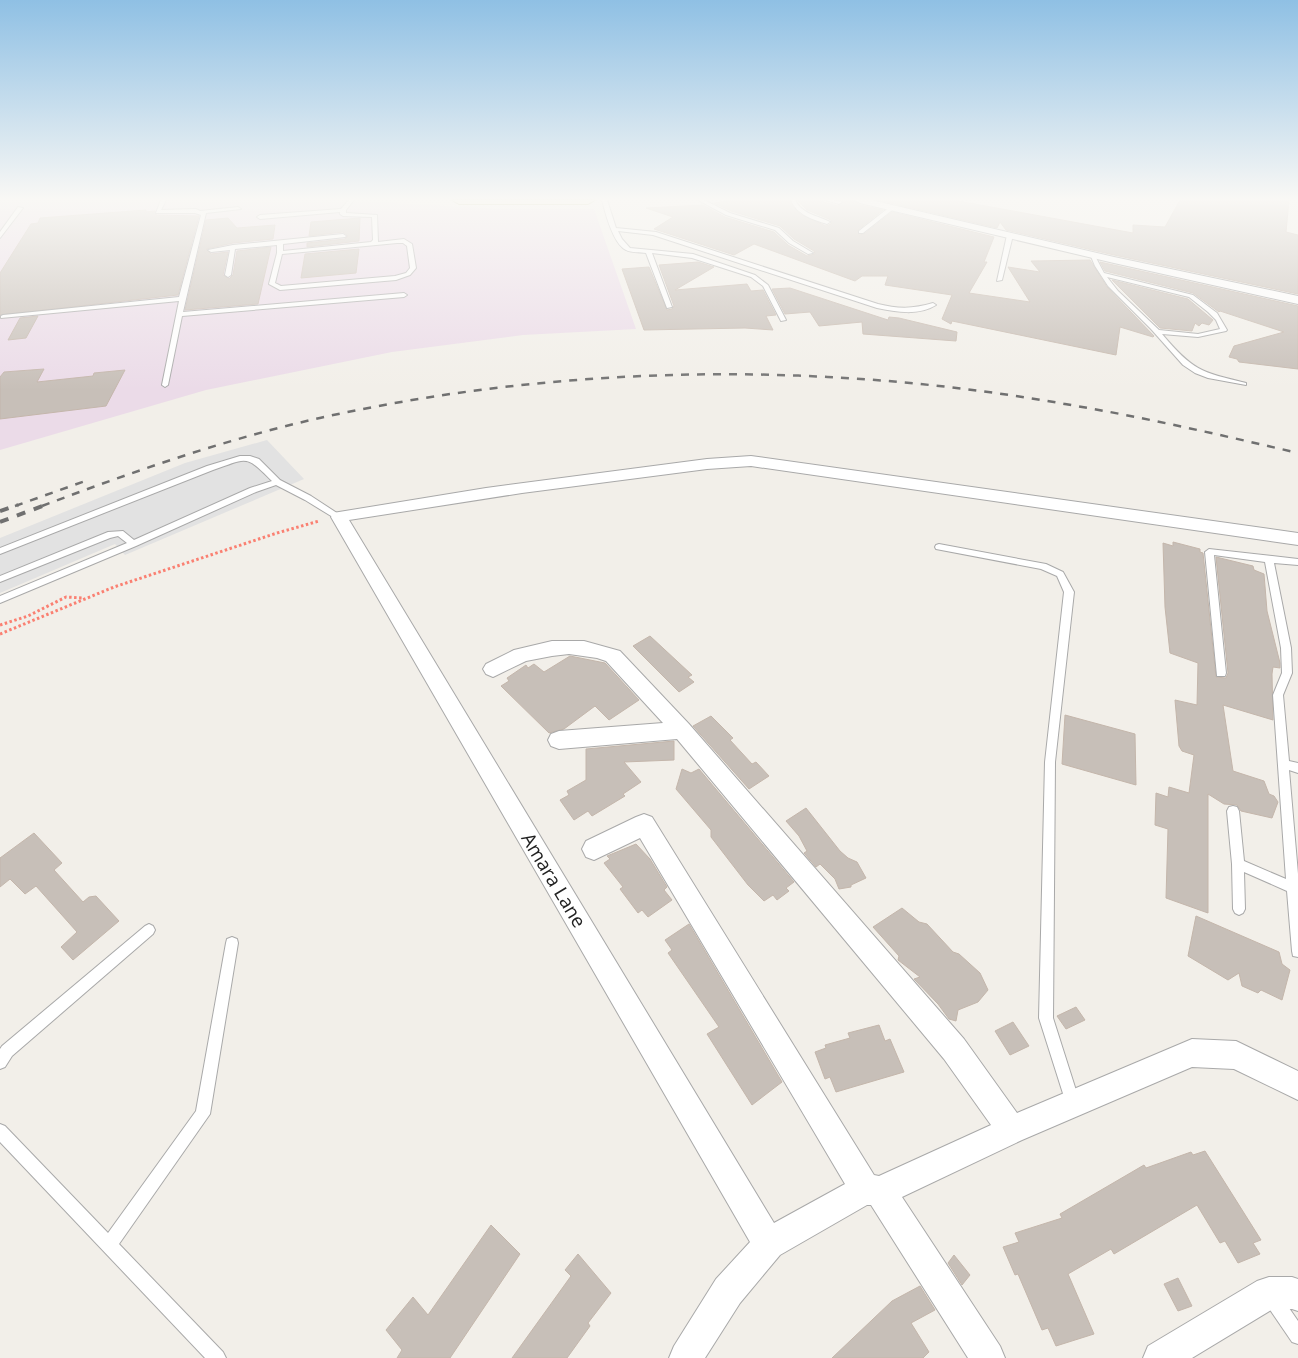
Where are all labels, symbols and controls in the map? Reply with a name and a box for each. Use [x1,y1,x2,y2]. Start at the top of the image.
street label: Amara Lane [516,828,592,932]

